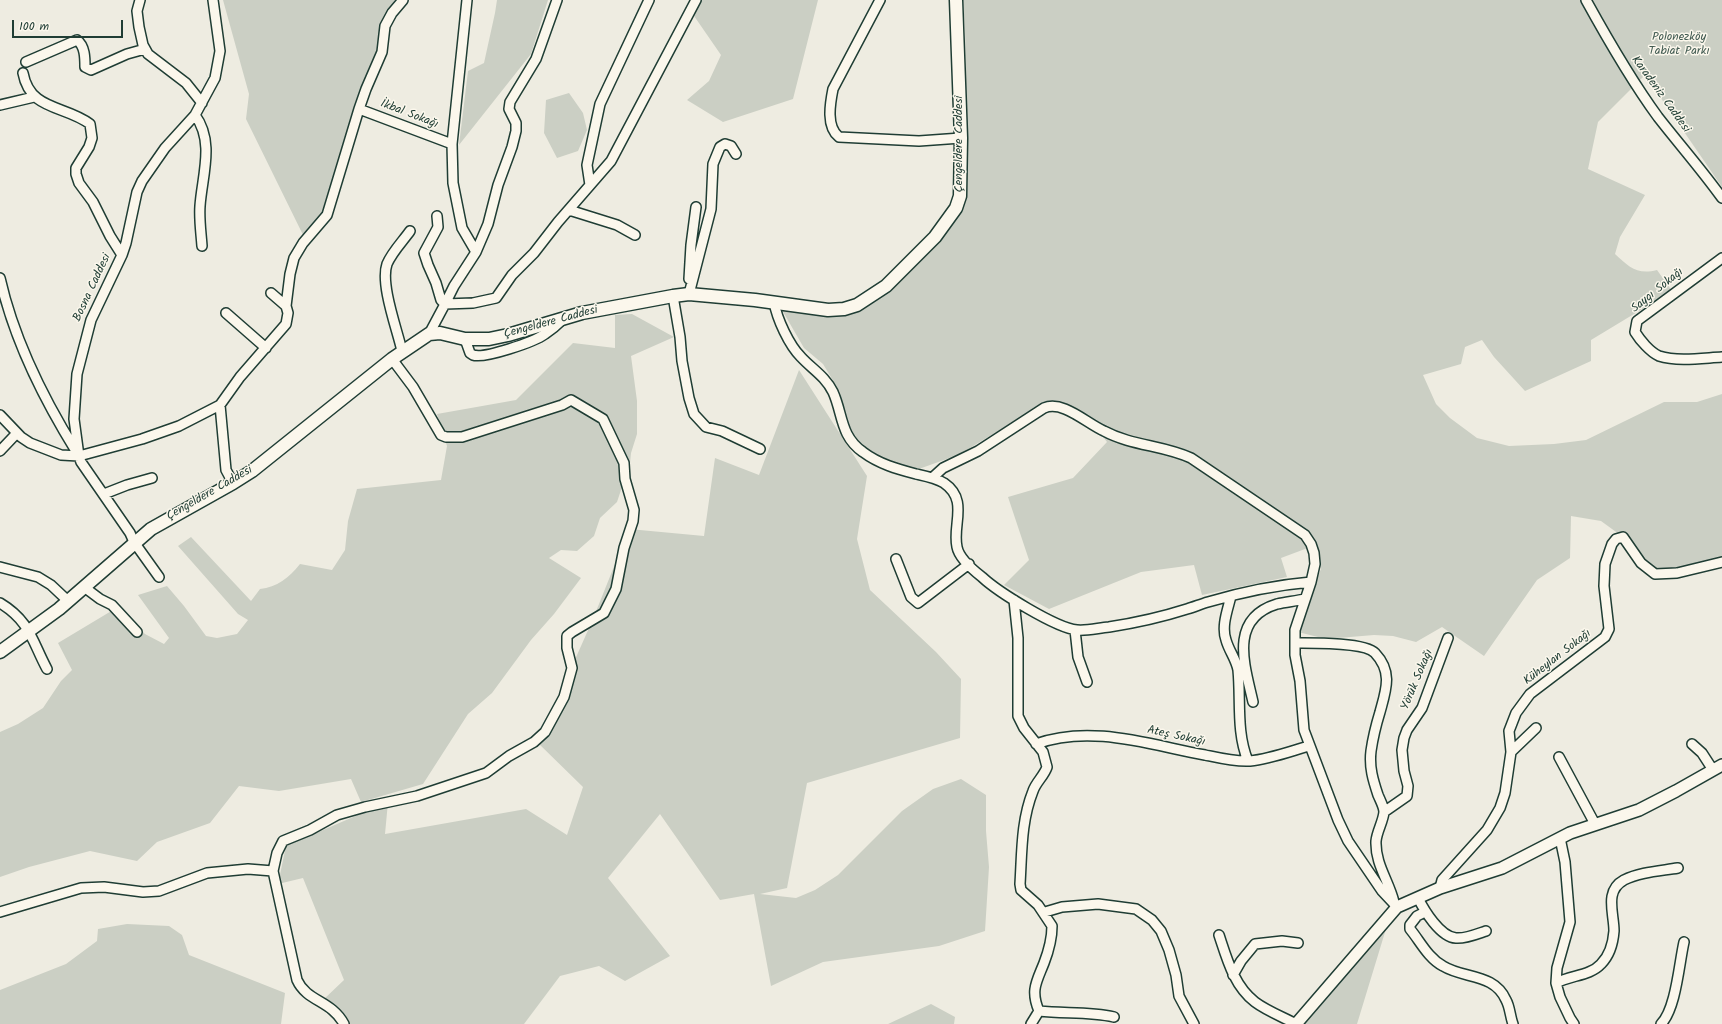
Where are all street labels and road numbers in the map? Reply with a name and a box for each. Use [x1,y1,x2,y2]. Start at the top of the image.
street label: Karadeniz Caddesi [1627,54,1693,136]
street label: Çengeldere Caddesi [953,96,967,192]
street label: İkbal Sokağı [378,97,440,133]
street label: Bosna Caddesi [71,252,115,324]
street label: Saygı Sokağı [1629,266,1687,316]
street label: Çengeldere Caddesi [502,304,600,342]
street label: Çengeldere Caddesi [164,464,256,524]
street label: Küheylan Sokağı [1521,627,1595,689]
street label: Yörük Sokağı [1399,648,1437,712]
street label: Ateş Sokağı [1146,724,1206,750]

